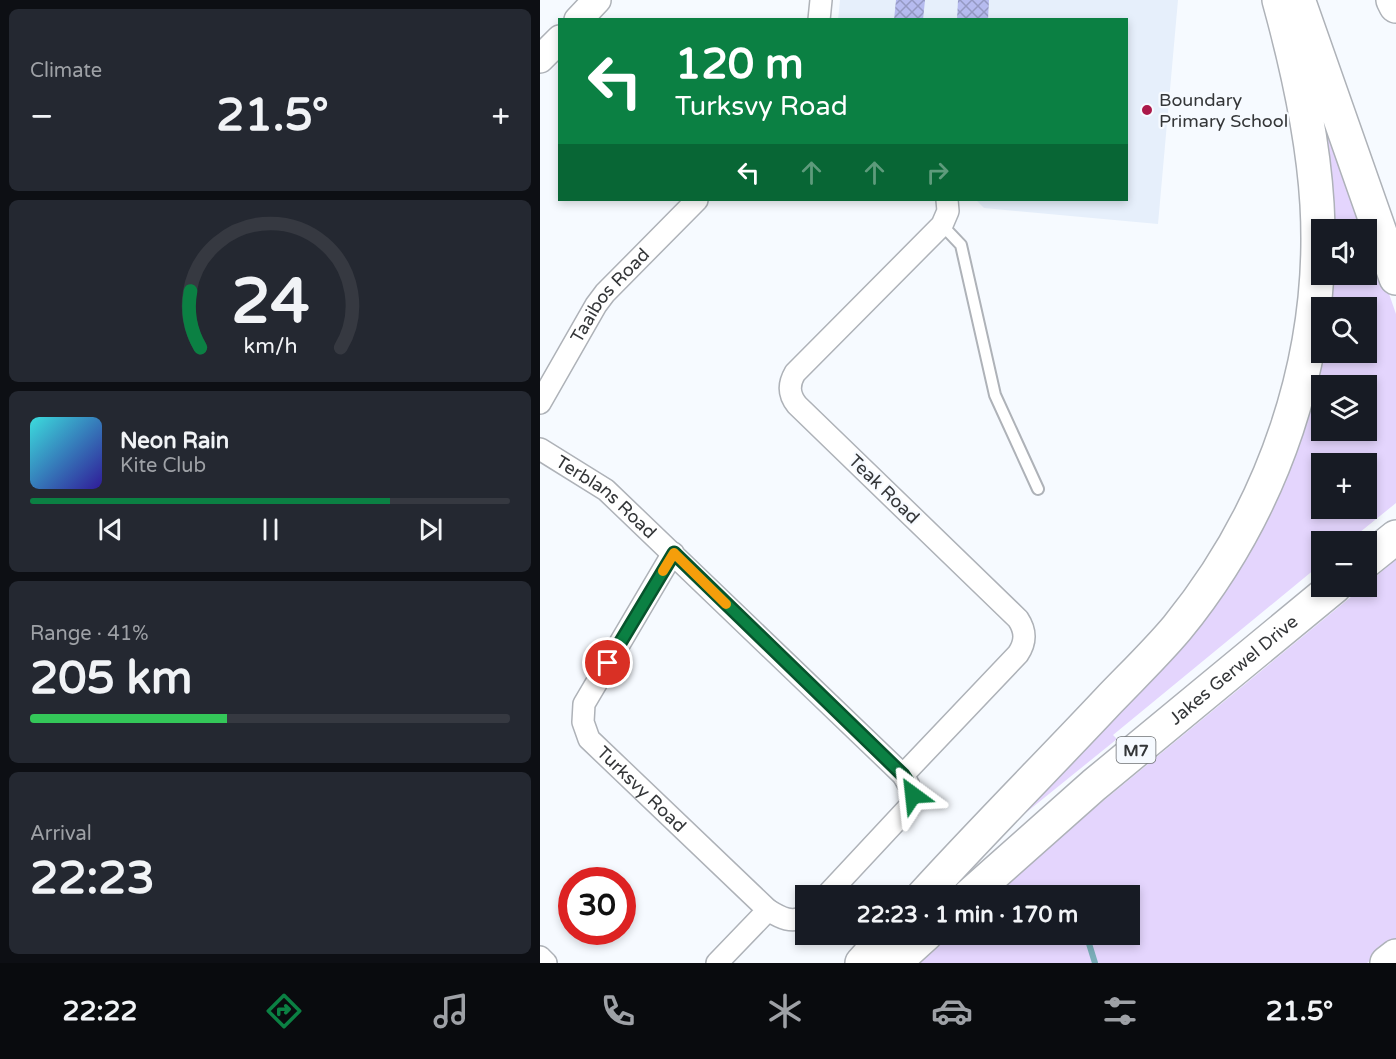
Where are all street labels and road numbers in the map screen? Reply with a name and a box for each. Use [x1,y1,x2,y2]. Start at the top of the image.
street label: Taaibos Road [566,244,654,346]
street label: Teak Road [844,450,924,528]
street label: Terblans Road [552,451,661,543]
street label: Jakes Gerwel Drive [1165,610,1302,729]
road number: M7 [1116,737,1156,763]
street label: Turksvy Road [592,741,691,837]

